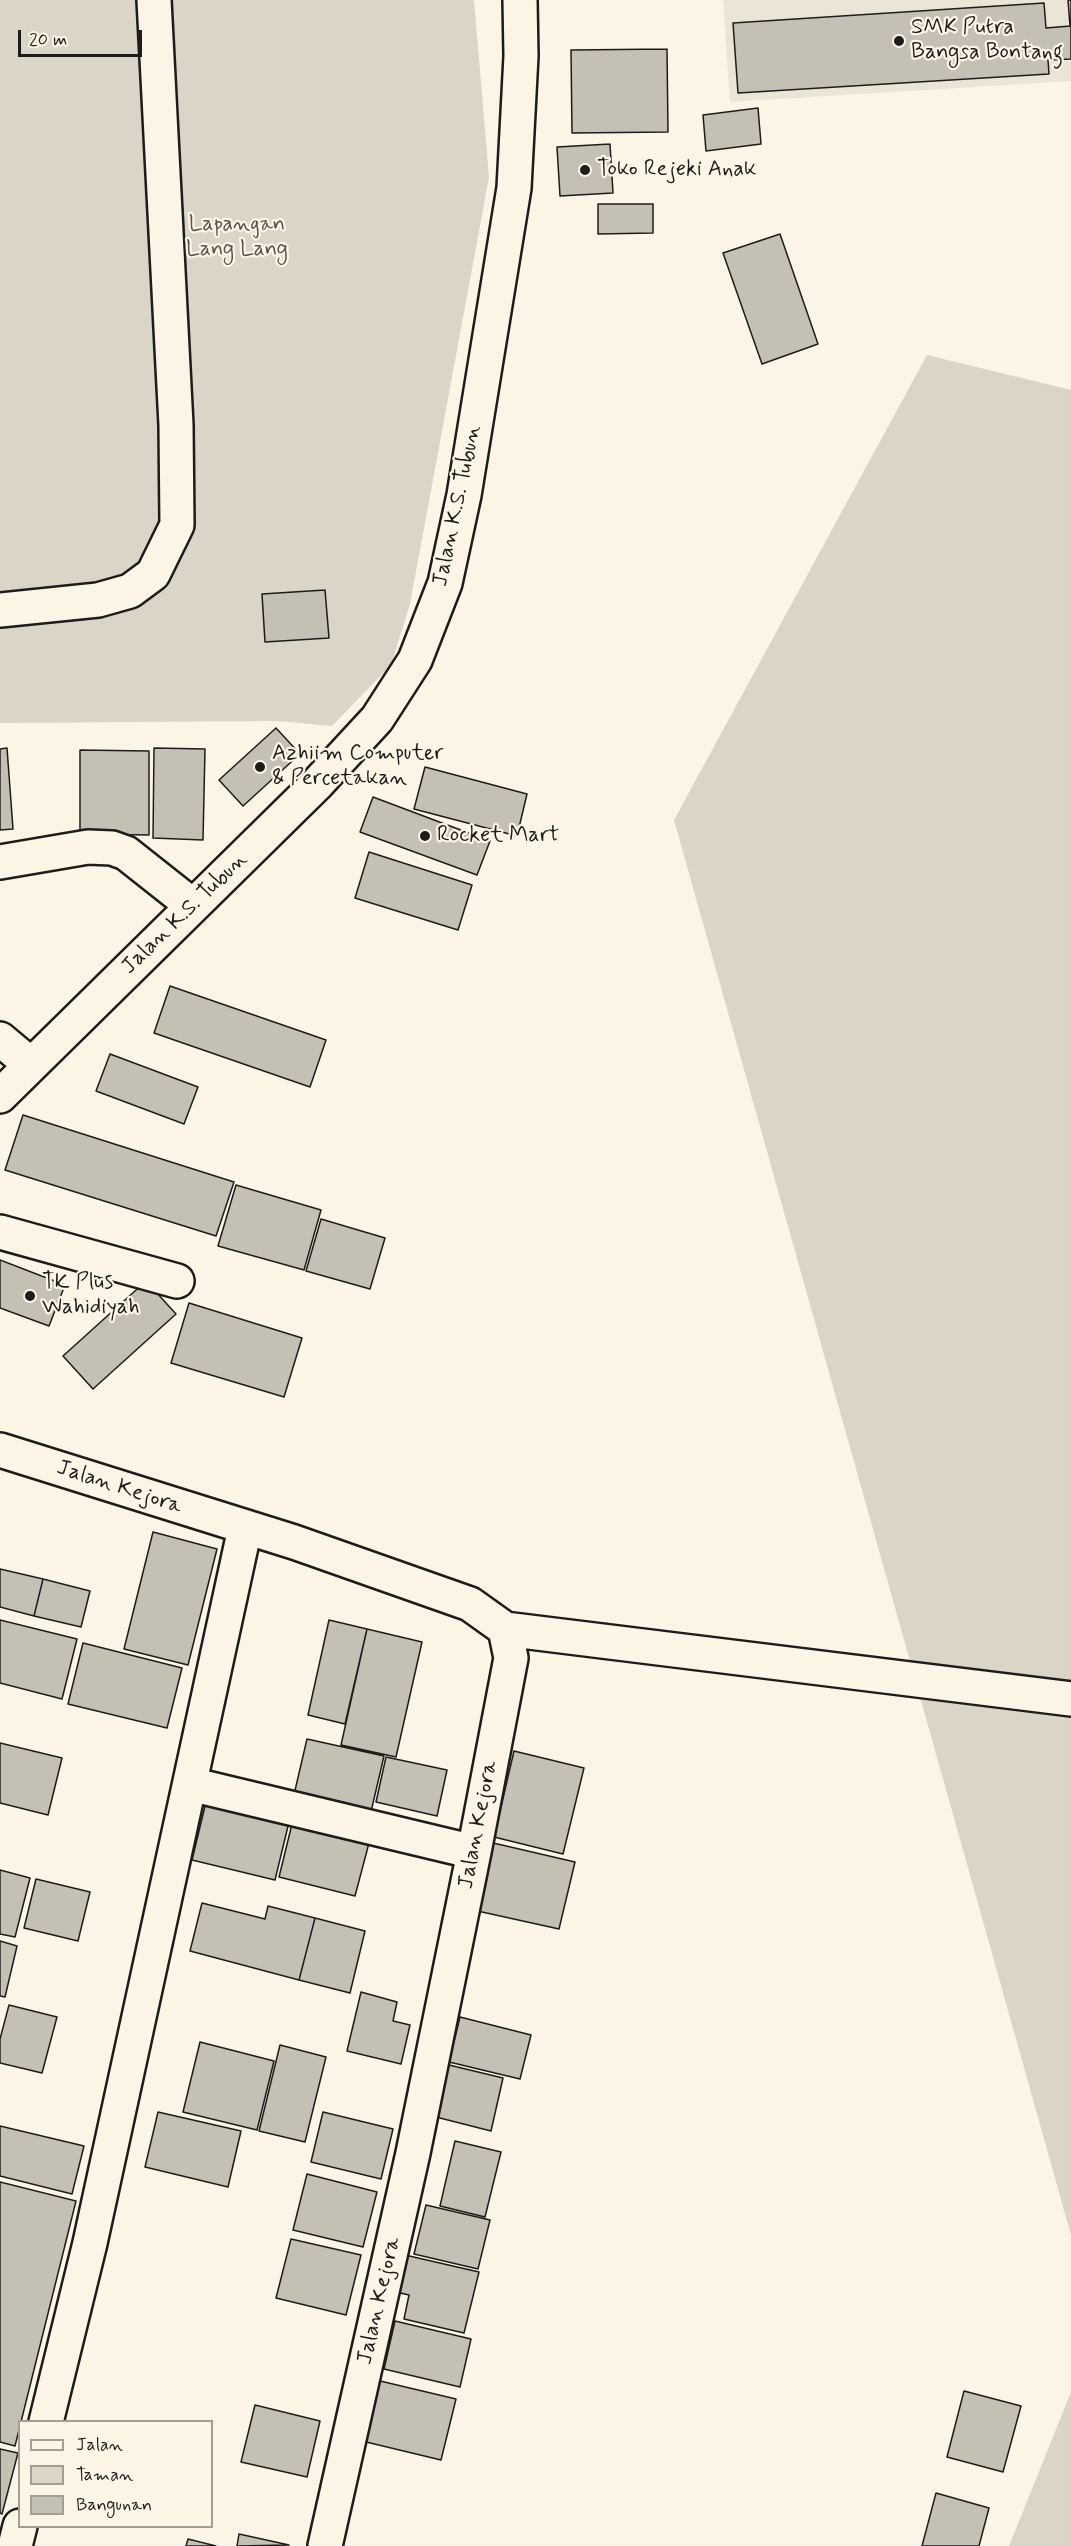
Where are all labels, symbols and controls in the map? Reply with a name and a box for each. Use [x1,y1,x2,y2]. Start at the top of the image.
place label: SMK Putra Bangsa Bontang [911,15,1063,66]
scale bar [21,18,146,56]
text: 20 m [29,28,67,52]
marker: SMK Putra Bangsa Bontang [892,34,906,48]
place label: Toko Rejeki Anak [597,157,756,183]
marker: Toko Rejeki Anak [578,163,592,177]
park label: Lapangan Lang Lang [186,212,288,264]
street label: Jalan K.S. Tubun [428,423,488,589]
place label: Azhiim Computer & Percetakan [272,741,443,792]
marker: Azhiim Computer & Percetakan [253,760,267,774]
place label: Rocket Mart [437,823,559,849]
marker: Rocket Mart [418,829,432,843]
street label: Jalan K.S. Tubun [117,847,253,981]
place label: TK Plus Wahidiyah [42,1270,140,1322]
marker: TK Plus Wahidiyah [23,1289,37,1303]
street label: Jalan Kejora [53,1455,185,1521]
street label: Jalan Kejora [454,1759,504,1891]
street label: Jalan Kejora [353,2235,407,2367]
legend [18,2420,213,2528]
text: Jalan [76,2433,123,2457]
text: Taman [76,2463,133,2487]
text: Bangunan [76,2493,152,2517]

